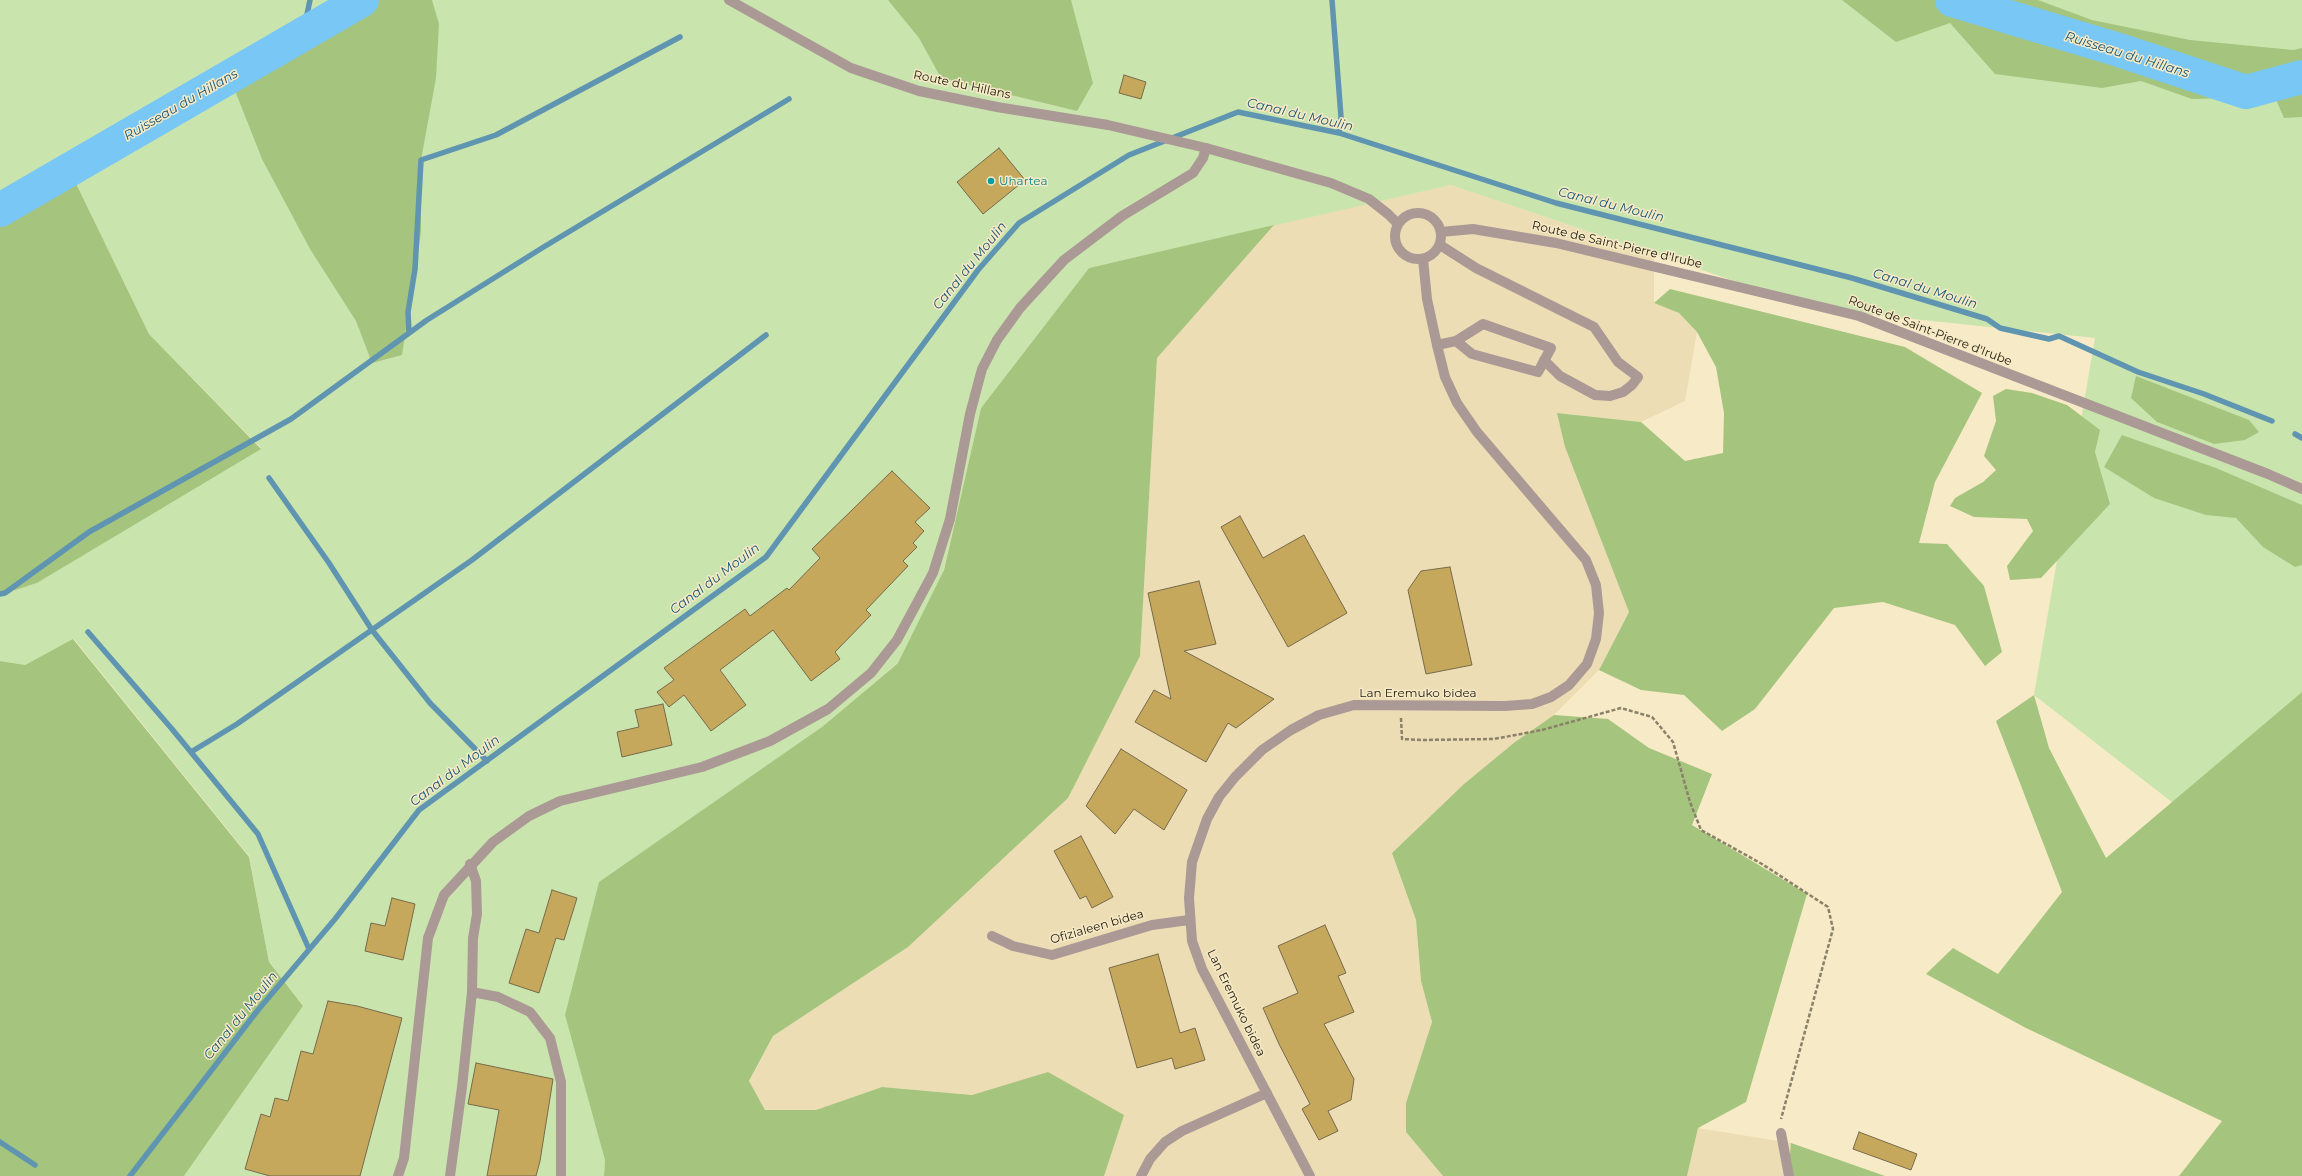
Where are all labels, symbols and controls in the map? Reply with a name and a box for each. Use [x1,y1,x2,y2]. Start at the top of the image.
water label: Ruisseau du Hillans [2063,29,2191,81]
water label: Ruisseau du Hillans [121,66,241,144]
street label: Route du Hillans [912,68,1012,102]
water label: Canal du Moulin [1245,95,1355,135]
place label: Uhartea [999,174,1047,188]
marker: Uhartea [986,176,996,186]
water label: Canal du Moulin [1557,184,1665,226]
street label: Route de Saint-Pierre d'Irube [1530,218,1704,272]
water label: Canal du Moulin [930,219,1010,313]
water label: Canal du Moulin [1871,266,1979,312]
street label: Route de Saint-Pierre d'Irube [1846,293,2014,369]
water label: Canal du Moulin [667,540,763,618]
street label: Lan Eremuko bidea [1359,686,1477,700]
water label: Canal du Moulin [407,732,503,810]
street label: Ofizialeen bidea [1049,907,1145,947]
street label: Lan Eremuko bidea [1204,947,1268,1059]
water label: Canal du Moulin [201,969,281,1063]

